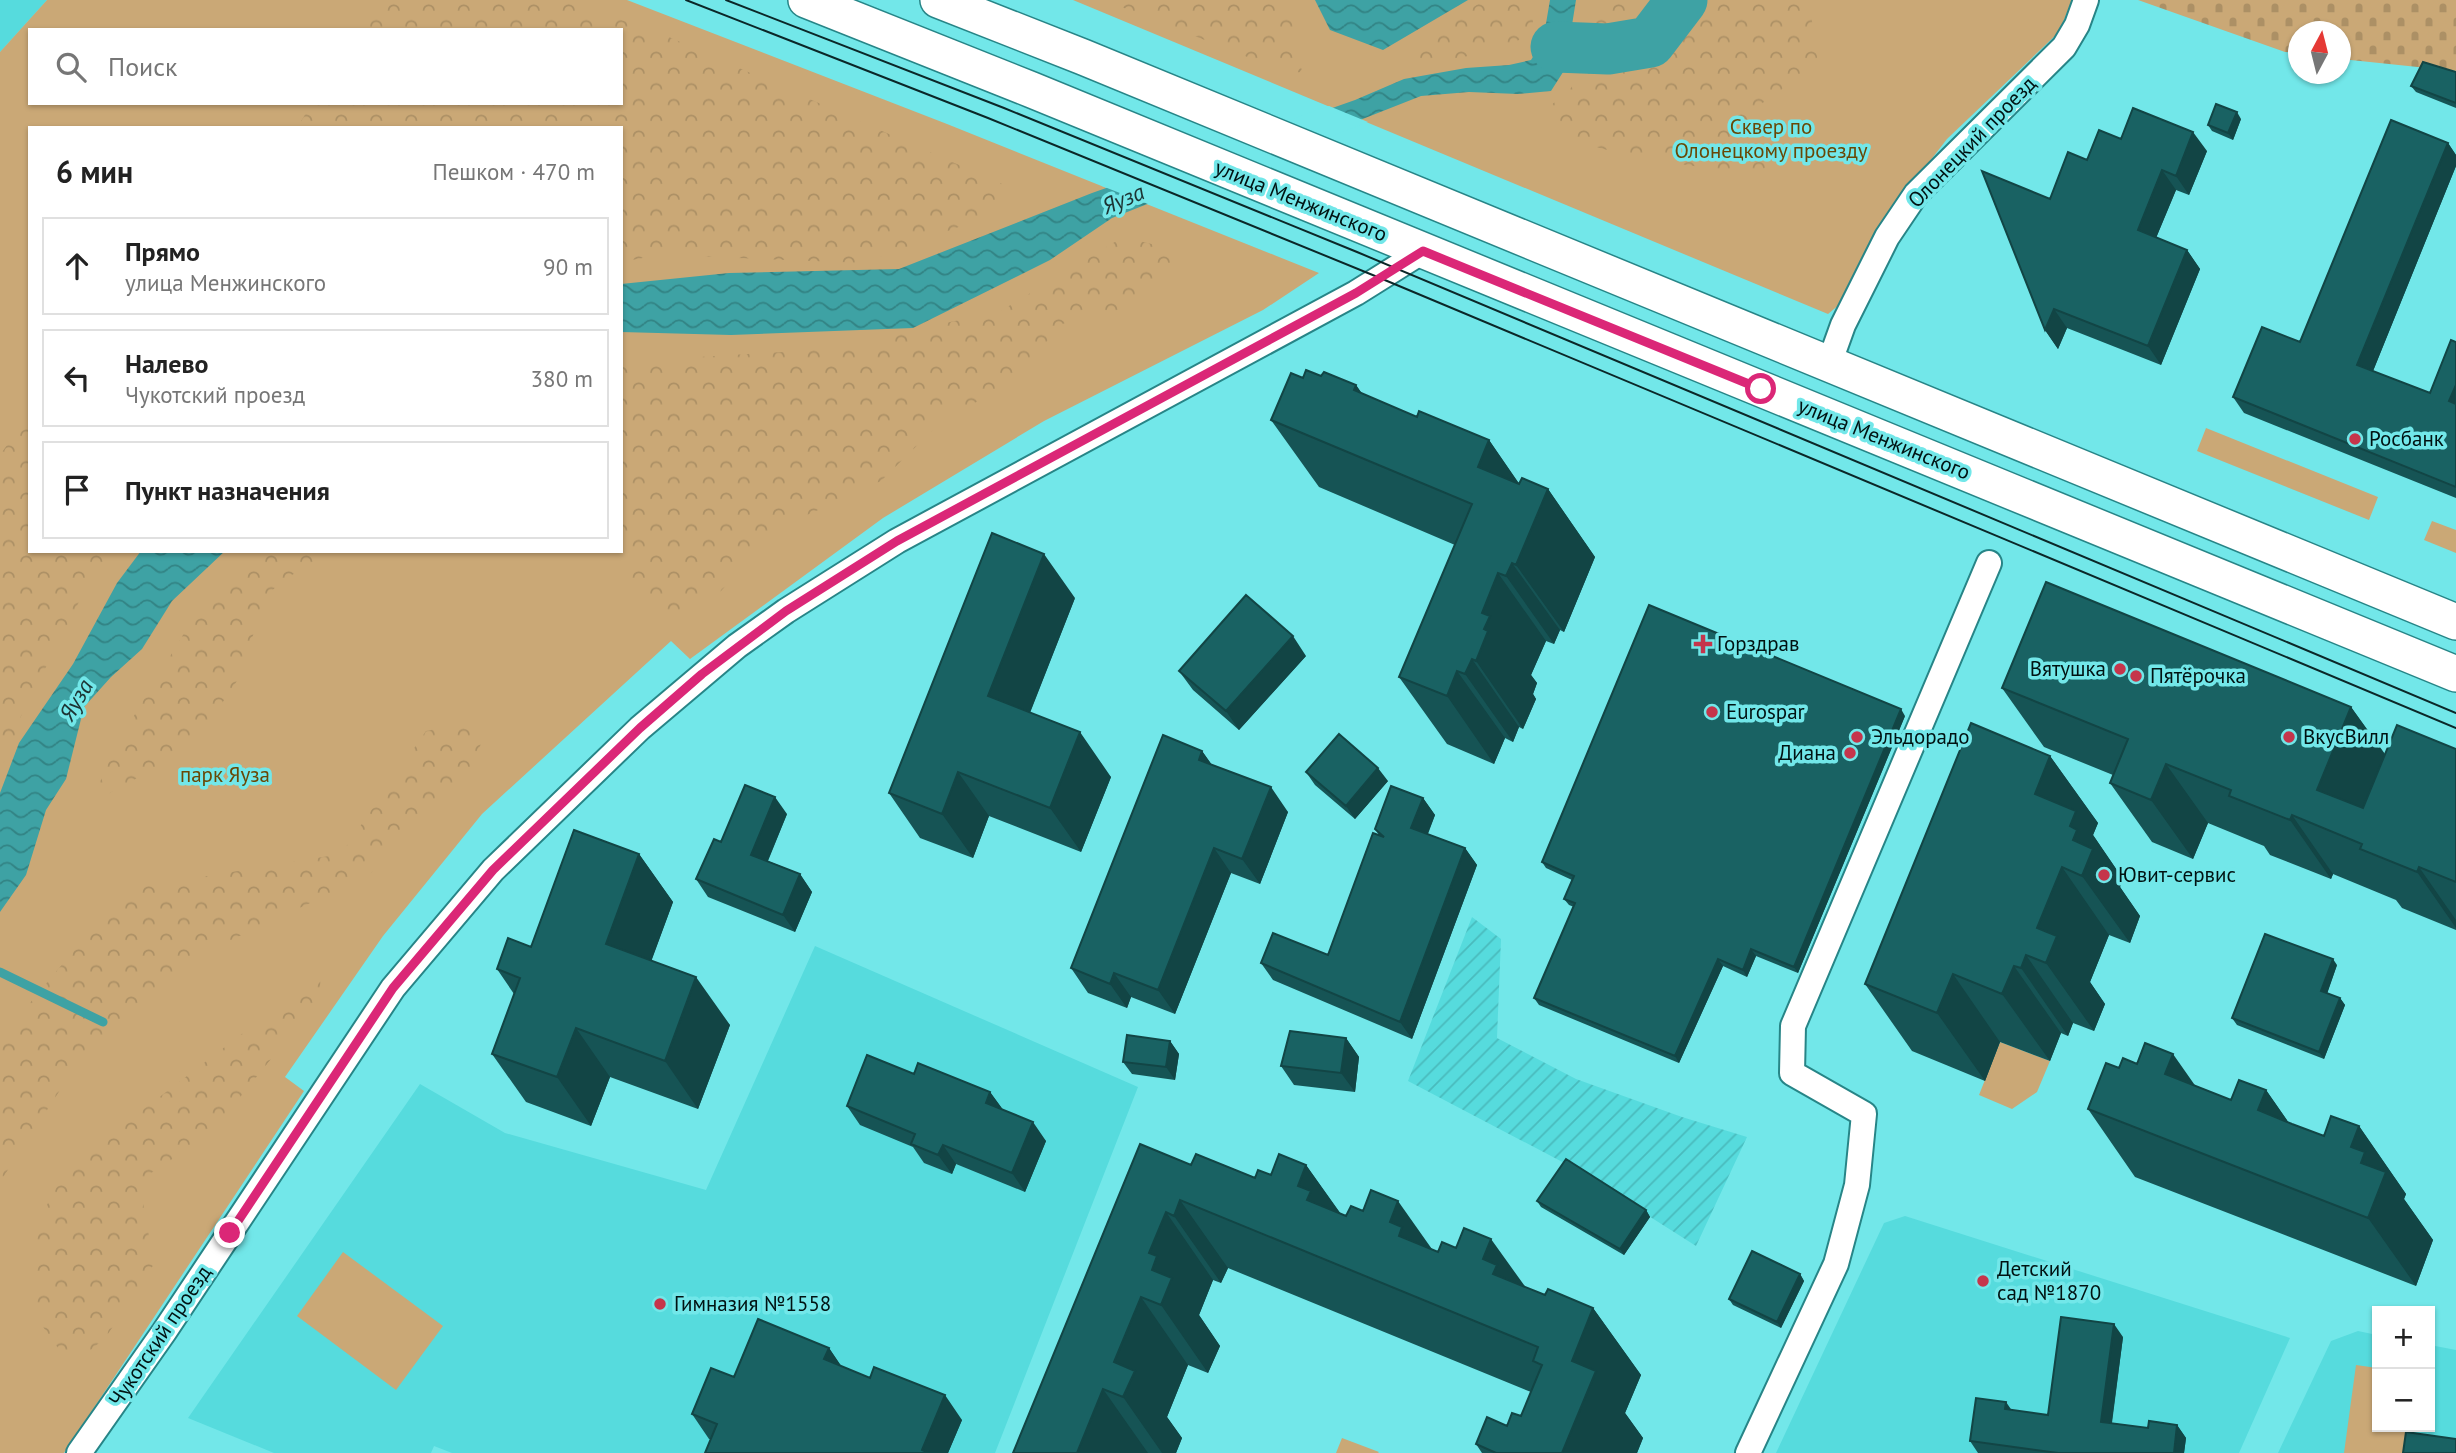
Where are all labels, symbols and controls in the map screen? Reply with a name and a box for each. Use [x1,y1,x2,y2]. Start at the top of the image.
north arrow [2288,21,2351,84]
search box [28,28,623,105]
icon: search [52,48,90,86]
text: Поиск [108,50,177,83]
street label: Олонецкий проезд [1902,70,2041,213]
park label: Сквер по Олонецкому проезду [1674,113,1868,164]
text: 6 мин [56,152,133,191]
street label: улица Менжинского [1211,154,1391,247]
text: Пешком · 470 m [432,157,595,186]
water label: Яуза [1096,177,1148,221]
text: Прямо [125,235,200,268]
icon: ahead [58,247,96,285]
text: 90 m [543,252,593,281]
text: улица Менжинского [125,268,326,297]
text: Налево [125,347,209,380]
icon: left [58,359,96,397]
text: 380 m [531,364,593,393]
route start [1745,373,1776,404]
text: Чукотский проезд [125,380,305,409]
street label: улица Менжинского [1794,392,1974,485]
place label: Росбанк [2369,425,2444,452]
marker: Росбанк [2347,431,2363,447]
icon: arrive [58,471,96,509]
text: Пункт назначения [125,474,330,507]
place label: Горздрав [1717,630,1799,657]
marker: Горздрав [1695,636,1711,652]
place label: Вятушка [2030,655,2106,682]
marker: Вятушка [2112,661,2128,677]
place label: Пятёрочка [2150,662,2246,689]
marker: Пятёрочка [2128,668,2144,684]
water label: Яуза [52,674,99,727]
place label: Eurospar [1726,698,1805,725]
marker: Eurospar [1704,704,1720,720]
place label: Эльдорадо [1871,723,1970,750]
place label: ВкусВилл [2303,723,2389,750]
marker: Эльдорадо [1849,729,1865,745]
marker: ВкусВилл [2281,729,2297,745]
place label: Диана [1778,739,1836,766]
marker: Диана [1842,745,1858,761]
park label: парк Яуза [180,761,270,788]
place label: Ювит-сервис [2118,861,2236,888]
marker: Ювит-сервис [2096,867,2112,883]
route end [214,1217,245,1248]
place label: Детский сад №1870 [1997,1255,2101,1306]
street label: Чукотский проезд [102,1260,217,1411]
marker: Детский сад №1870 [1975,1273,1991,1289]
place label: Гимназия №1558 [674,1290,831,1317]
marker: Гимназия №1558 [652,1296,668,1312]
map controls [2372,1306,2435,1432]
button: + [2372,1306,2435,1369]
button: − [2372,1369,2435,1432]

